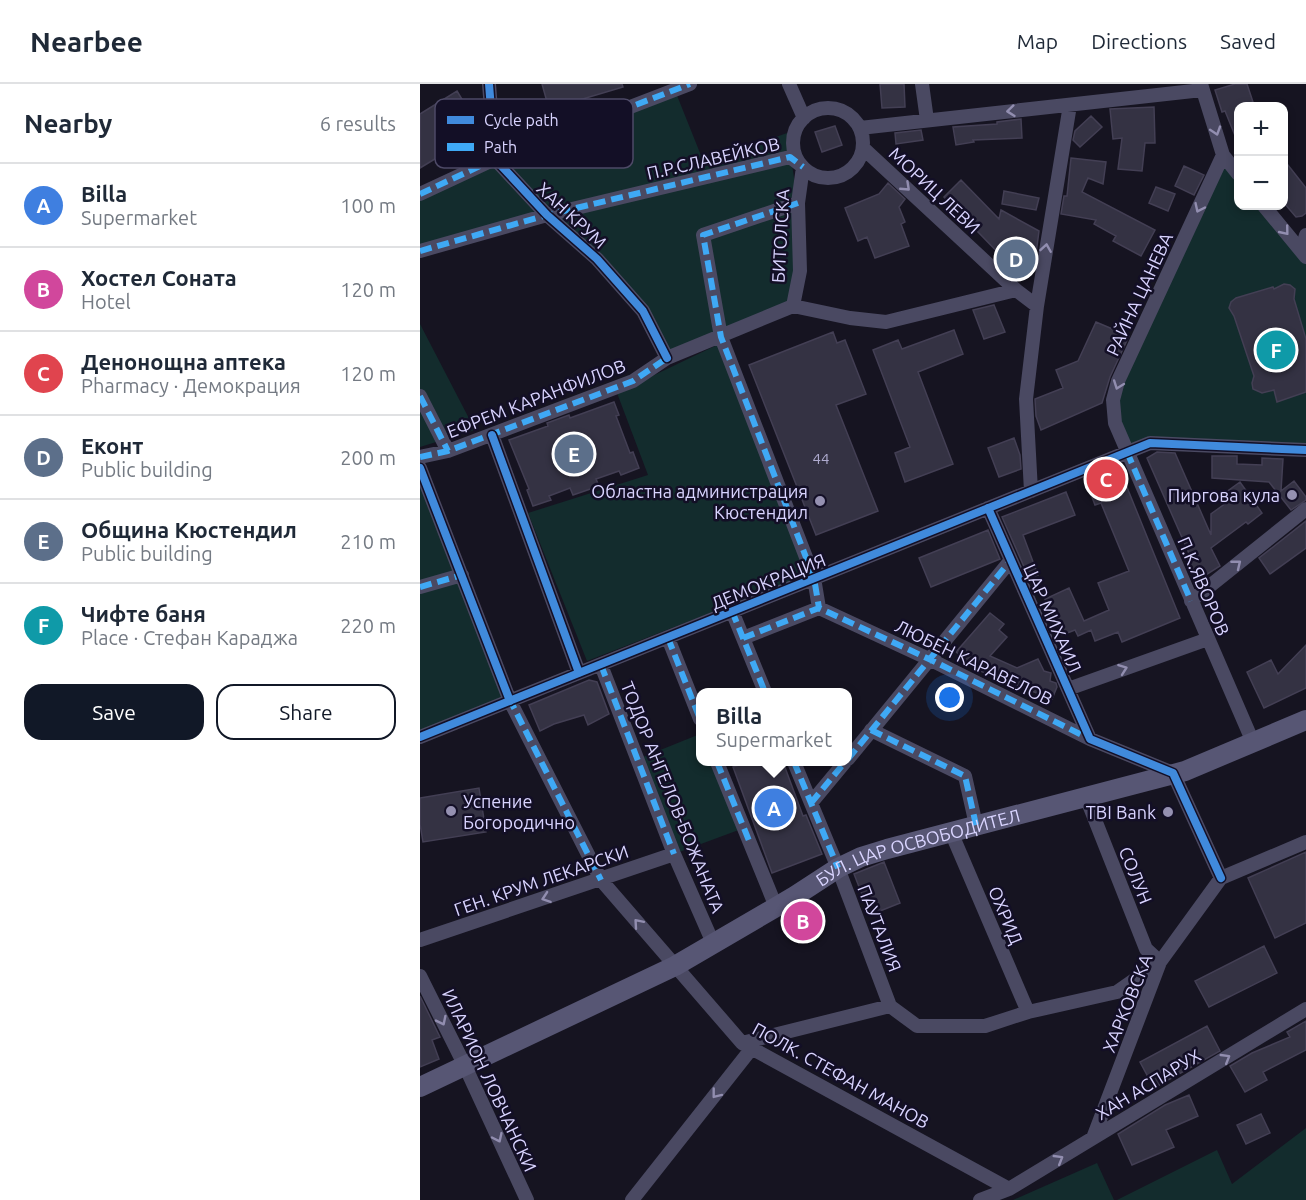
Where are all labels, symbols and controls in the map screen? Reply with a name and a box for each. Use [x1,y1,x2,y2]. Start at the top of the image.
text: Nearbee [30,26,143,57]
text: Map [1017,29,1058,53]
text: Directions [1091,29,1187,53]
text: Saved [1220,29,1276,53]
legend [435,99,633,168]
map controls [1234,102,1288,210]
button: + [1234,102,1288,156]
one-way arrow [1007,104,1016,117]
text: Nearby [24,109,112,138]
text: Cycle path [484,111,559,129]
text: 6 results [320,112,396,135]
one-way arrow [1208,125,1221,136]
street label: П.Р.СЛАВЕЙКОВ [644,133,782,183]
text: Path [484,138,517,156]
street label: МОРИЦ ЛЕВИ [885,143,985,237]
button: − [1234,156,1288,210]
street label: ХАН КРУМ [533,178,611,252]
one-way arrow [899,180,910,191]
text: Billa [81,181,127,206]
street label: БИТОЛСКА [768,188,792,284]
text: A [36,194,51,217]
text: 100 m [340,194,396,217]
one-way arrow [1194,201,1206,212]
text: Supermarket [81,206,197,229]
one-way arrow [1278,224,1289,235]
street label: РАЙНА ЦАНЕВА [1102,229,1176,359]
pin: D [996,236,1036,282]
one-way arrow [1040,244,1052,253]
text: Хостел Соната [81,265,237,290]
text: B [37,278,50,301]
text: 120 m [340,278,396,301]
text: Hotel [81,290,131,313]
pin: F [1256,328,1296,372]
text: Денонощна аптека [81,349,286,374]
street label: ЕФРЕМ КАРАНФИЛОВ [444,355,628,441]
text: C [37,362,50,385]
text: 120 m [340,362,396,385]
text: Pharmacy · Демокрация [81,374,301,397]
one-way arrow [1112,379,1125,390]
pin: E [554,432,594,476]
text: Еконт [81,433,143,458]
text: D [36,446,51,469]
text: 200 m [340,446,396,469]
house number: 44 [813,450,829,467]
pin: C [1086,456,1126,502]
text: Public building [81,458,213,481]
place label: Областна администрация Кюстендил [591,481,808,522]
place label: Пиргова кула [1168,485,1280,505]
marker: Пиргова кула [1285,488,1299,502]
marker: Областна администрация Кюстендил [813,494,827,508]
text: Община Кюстендил [81,517,297,542]
text: E [38,530,49,553]
text: 210 m [340,530,396,553]
street label: П.К.ЯВОРОВ [1174,534,1234,638]
text: Public building [81,542,213,565]
street label: ДЕМОКРАЦИЯ [708,549,828,613]
street label: ЦАР МИХАИЛ [1020,561,1086,675]
one-way arrow [1230,561,1241,572]
text: Чифте баня [81,601,206,626]
text: F [38,614,49,637]
text: 220 m [340,614,396,637]
street label: ЛЮБЕН KАРАВЕЛОВ [892,615,1056,709]
text: Place · Стефан Караджа [81,626,298,649]
one-way arrow [1117,664,1128,676]
street label: ТОДОР АНГЕЛОВ-БОЖАНАТА [617,678,729,916]
your location [935,683,964,712]
button: Save [24,684,204,740]
button: Share [216,684,396,740]
popup [696,688,852,766]
text: Billa [716,703,762,728]
text: Supermarket [716,728,832,751]
pin: A [754,786,794,830]
place label: Успение Богородично [463,791,575,832]
place label: TBI Bank [1086,802,1156,822]
marker: Успение Богородично [444,804,458,818]
street label: БУЛ. ЦАР ОСВОБОДИТЕЛ [812,805,1022,890]
marker: TBI Bank [1161,805,1175,819]
street label: ГЕН. КРУМ ЛЕКАРСКИ [451,841,631,919]
street label: СОЛУН [1116,844,1156,906]
street label: ПАУТАЛИЯ [854,882,906,974]
street label: ОХРИД [985,883,1027,947]
one-way arrow [541,891,552,904]
pin: B [784,898,823,944]
one-way arrow [634,919,645,930]
street label: ХАРКОВСКА [1098,951,1156,1055]
street label: ИЛАРИОН ЛОВЧАНСКИ [439,985,541,1175]
one-way arrow [435,1015,447,1026]
street label: ПОЛК. СТЕФАН МАНОВ [749,1018,933,1132]
street label: ХАН АСПАРУХ [1092,1045,1204,1123]
one-way arrow [1220,1053,1230,1065]
one-way arrow [712,1087,723,1098]
one-way arrow [490,1132,502,1143]
one-way arrow [1053,1154,1063,1166]

